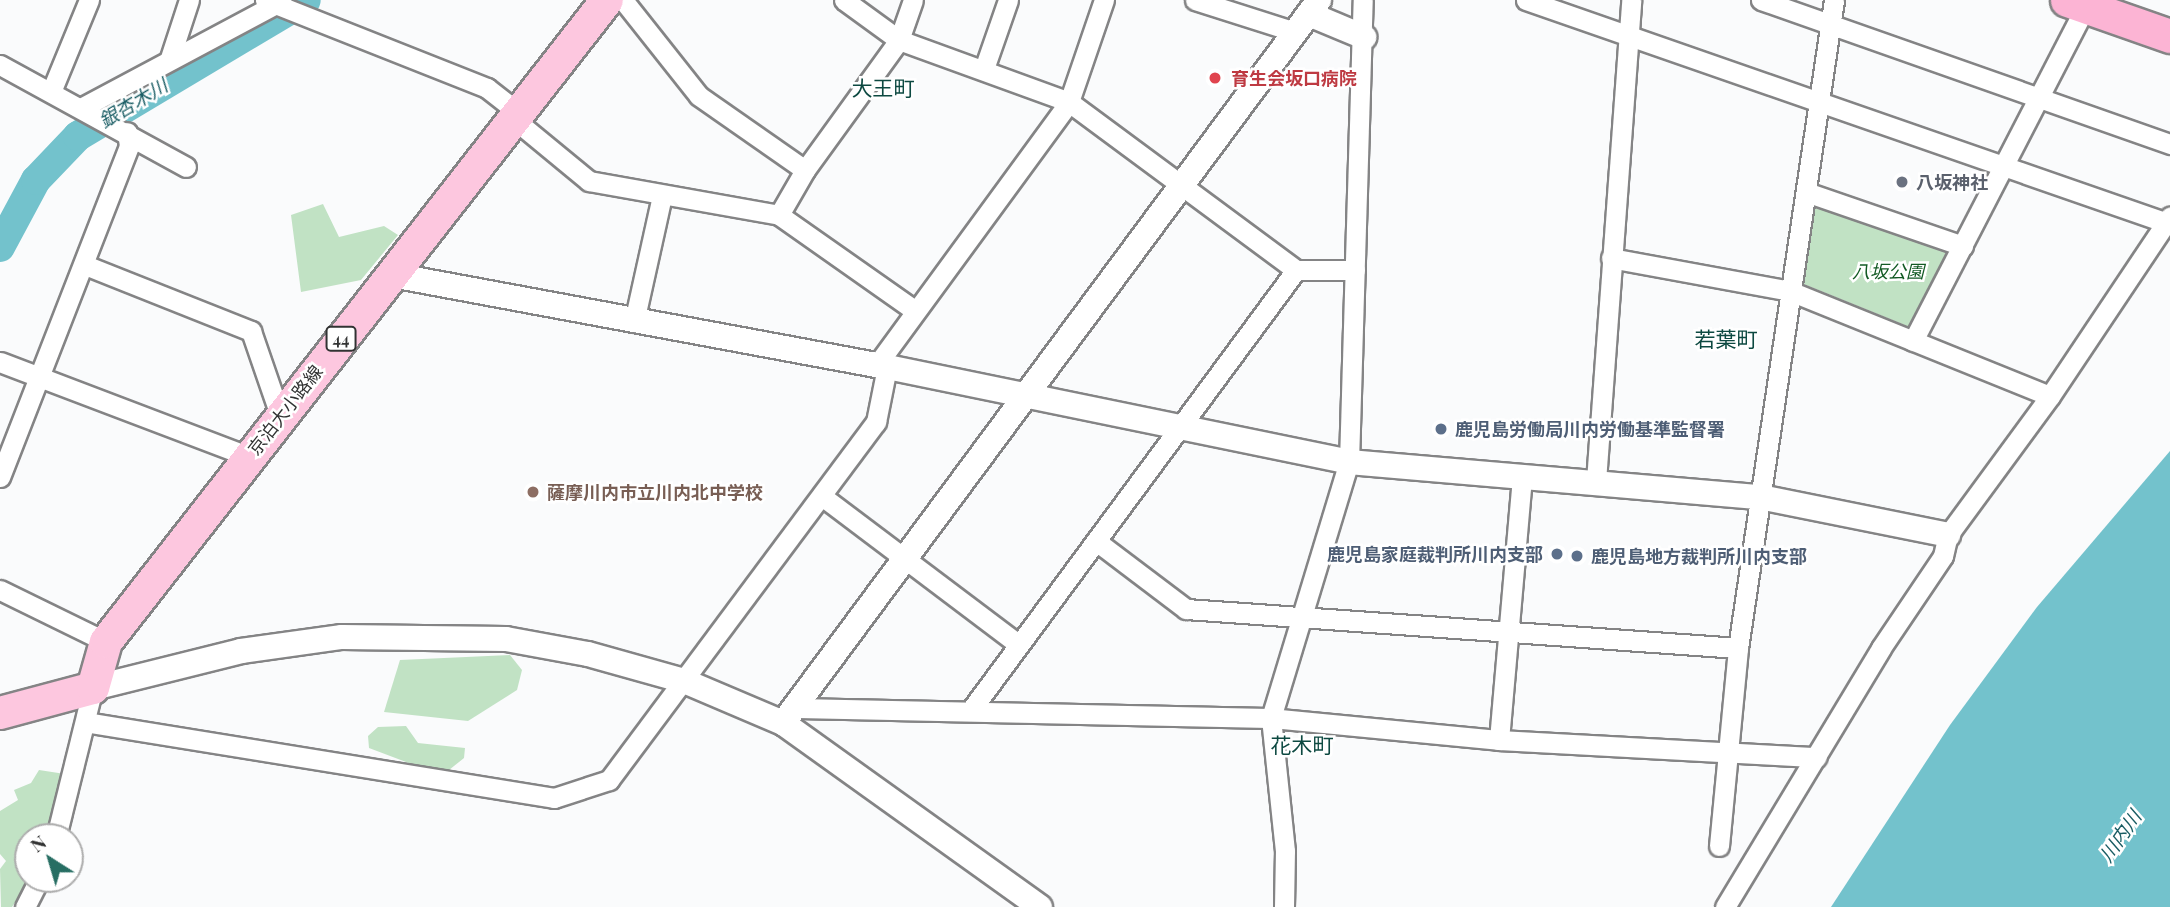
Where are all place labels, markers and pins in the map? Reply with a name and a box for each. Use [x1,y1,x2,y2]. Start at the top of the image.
place label: 育生会坂口病院 [1231,67,1357,89]
marker: 育生会坂口病院 [1205,68,1225,88]
place label: 八坂神社 [1916,171,1988,193]
marker: 八坂神社 [1894,174,1910,190]
place label: 鹿児島労働局川内労働基準監督署 [1455,418,1725,440]
marker: 鹿児島労働局川内労働基準監督署 [1433,421,1449,437]
place label: 薩摩川内市立川内北中学校 [547,481,763,503]
marker: 薩摩川内市立川内北中学校 [525,484,541,500]
place label: 鹿児島家庭裁判所川内支部 [1327,543,1543,565]
place label: 鹿児島地方裁判所川内支部 [1591,545,1807,567]
marker: 鹿児島家庭裁判所川内支部 [1549,546,1565,562]
marker: 鹿児島地方裁判所川内支部 [1569,548,1585,564]

